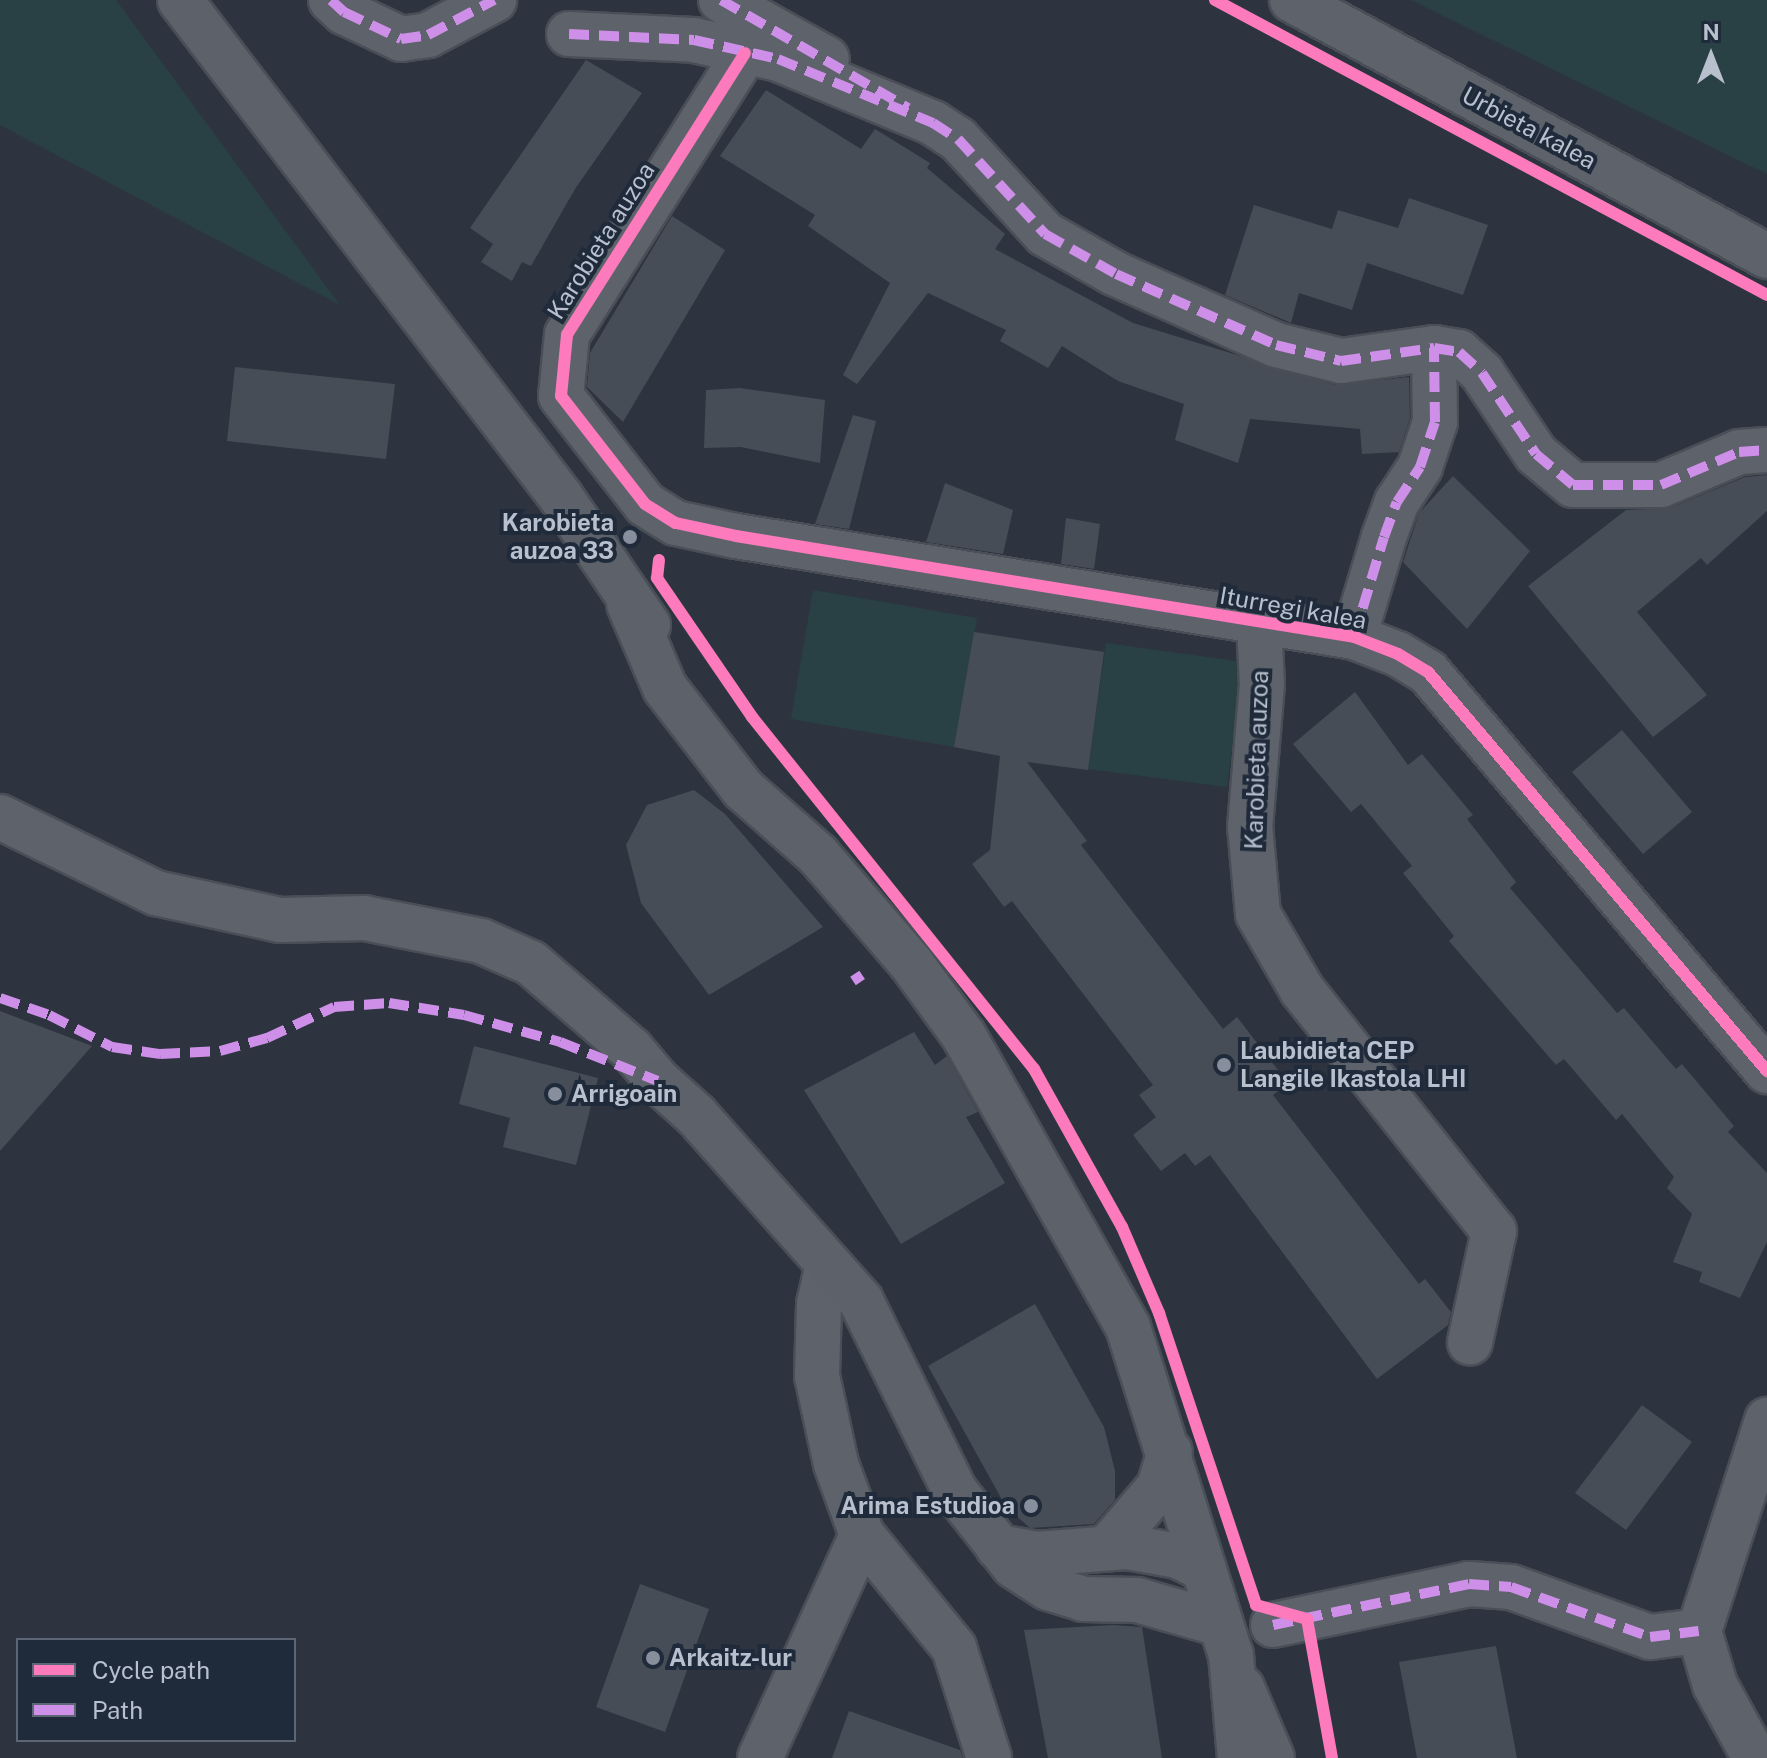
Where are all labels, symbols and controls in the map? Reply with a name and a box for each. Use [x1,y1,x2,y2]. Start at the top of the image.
north arrow [1671,16,1751,96]
text: N [1702,19,1720,45]
street label: Urbieta kalea [1457,81,1601,175]
street label: Karobieta auzoa [541,157,661,325]
place label: Karobieta auzoa 33 [502,509,614,565]
marker: Karobieta auzoa 33 [621,528,639,546]
street label: Iturregi kalea [1217,581,1369,635]
street label: Karobieta auzoa [1239,670,1275,850]
place label: Laubidieta CEP Langile Ikastola LHI [1240,1037,1466,1093]
marker: Laubidieta CEP Langile Ikastola LHI [1215,1056,1233,1074]
place label: Arrigoain [571,1080,677,1108]
marker: Arrigoain [546,1085,564,1103]
place label: Arima Estudioa [841,1492,1015,1520]
marker: Arima Estudioa [1022,1497,1040,1515]
legend [16,1638,296,1742]
place label: Arkaitz-lur [669,1644,792,1672]
marker: Arkaitz-lur [644,1649,662,1667]
text: Cycle path [92,1656,210,1684]
text: Path [92,1696,143,1724]

